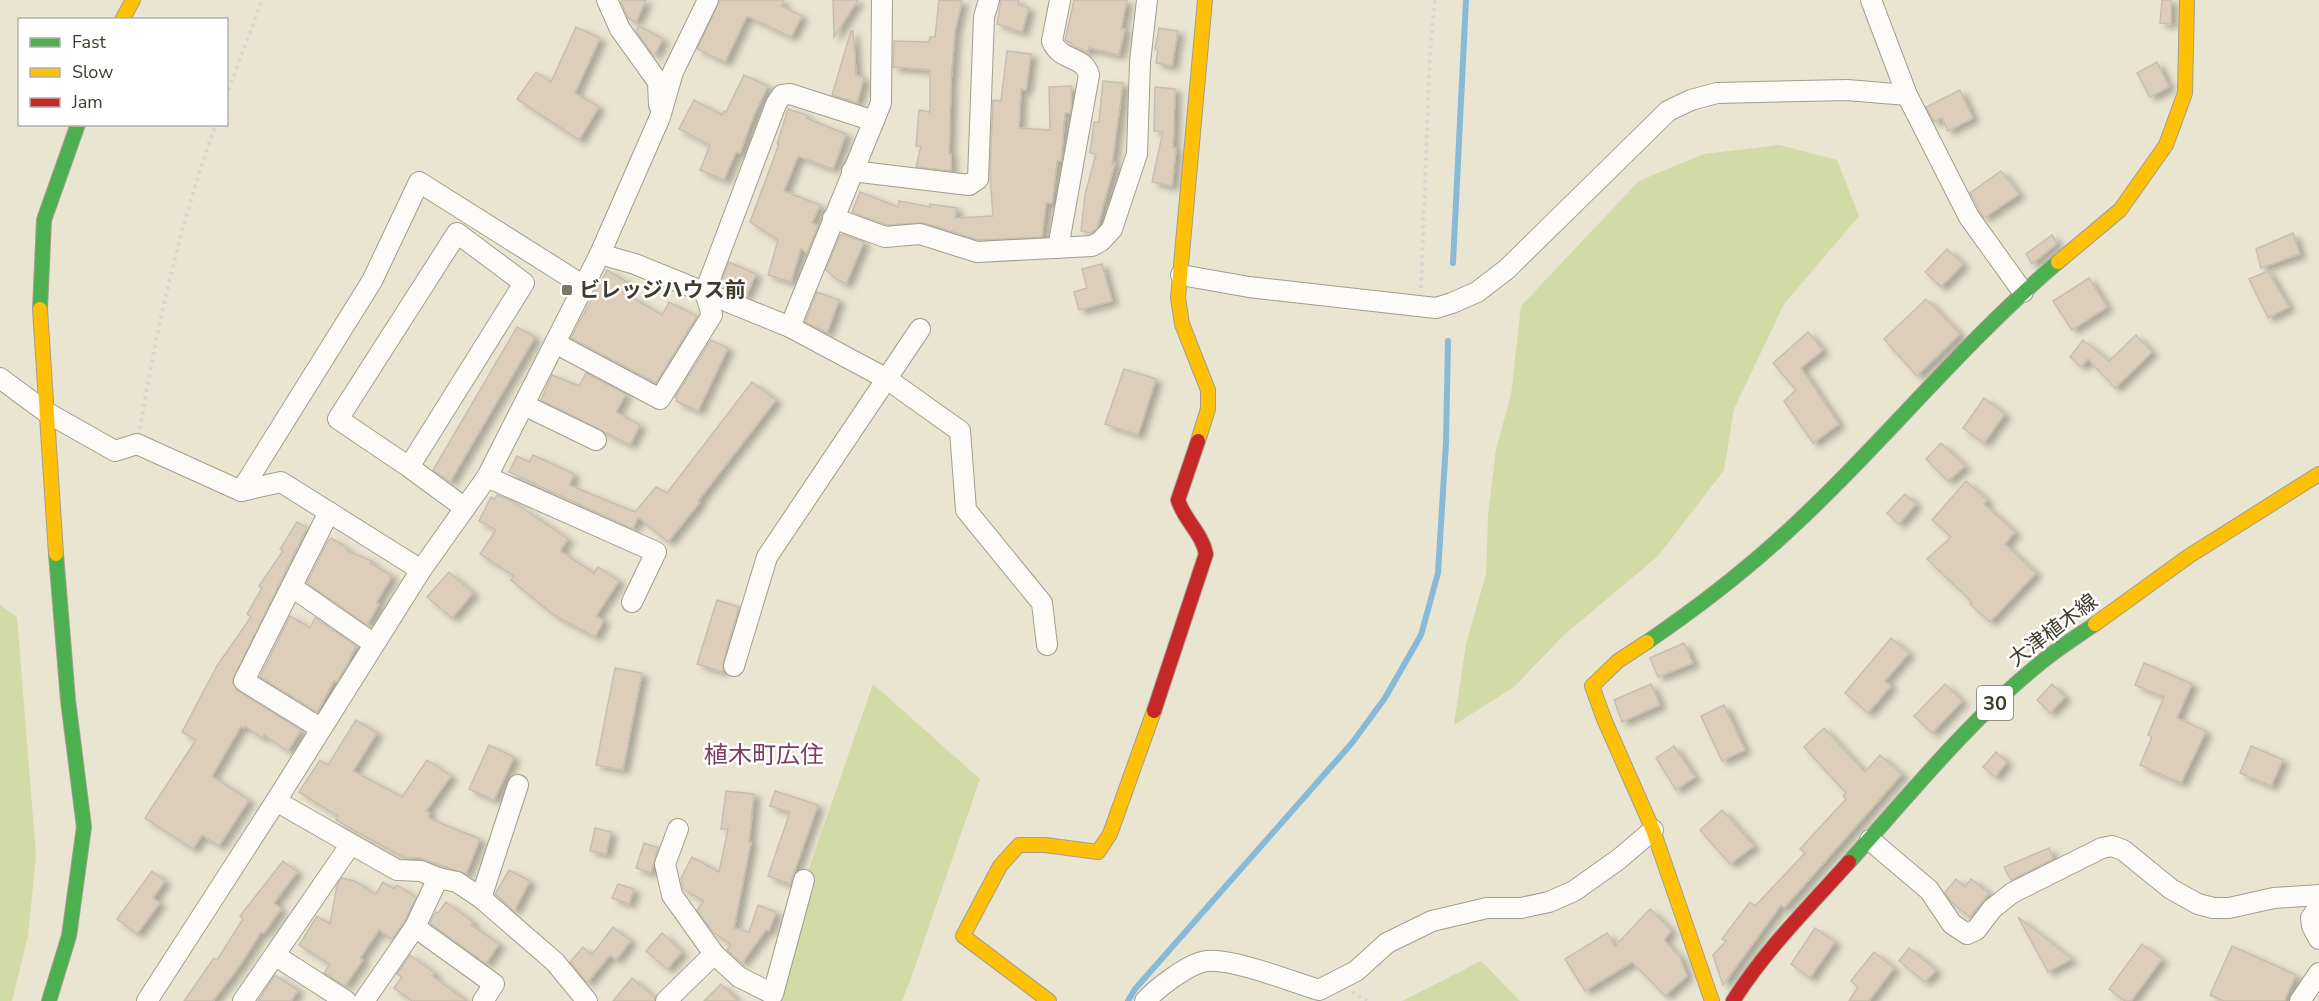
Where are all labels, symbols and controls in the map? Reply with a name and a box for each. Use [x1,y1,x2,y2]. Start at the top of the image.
legend [18,18,228,126]
text: Fast [72,30,107,54]
text: Slow [72,60,113,84]
text: Jam [71,90,103,114]
place label: ビレッジハウス前 [579,276,746,304]
marker: ビレッジハウス前 [560,283,574,297]
street label: 大津植木線 [2003,587,2103,673]
road number: 30 [1977,686,2013,720]
district label: 植木町広住 [704,739,824,771]

